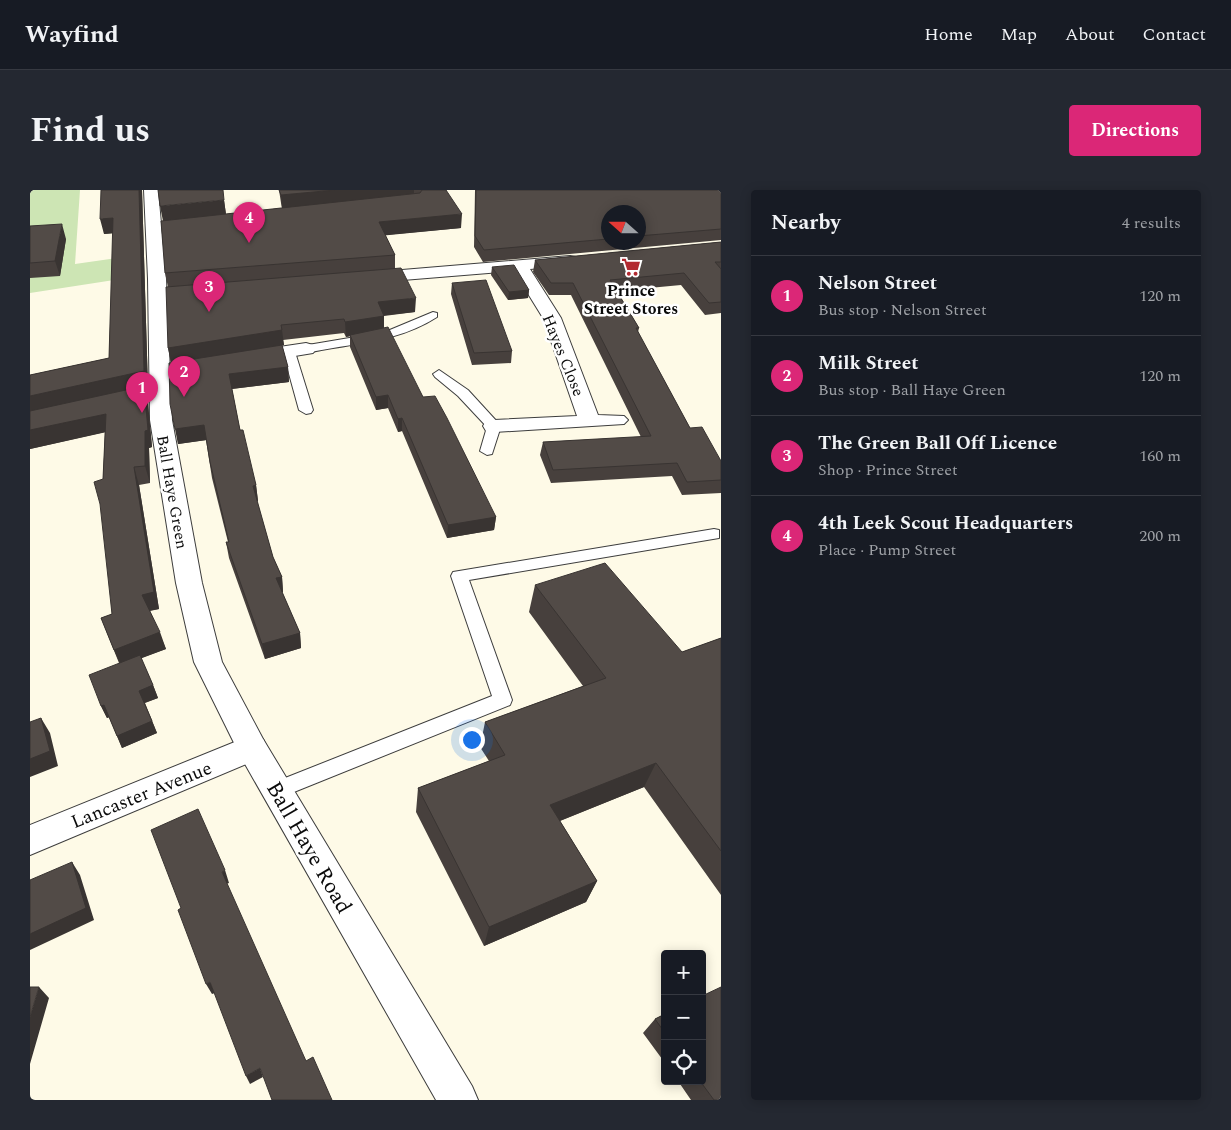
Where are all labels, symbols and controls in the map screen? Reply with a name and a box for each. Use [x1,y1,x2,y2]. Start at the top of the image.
text: Wayfind [25,17,119,53]
text: Home [924,21,973,48]
text: Map [1001,21,1037,48]
text: About [1065,21,1115,48]
text: Contact [1143,21,1206,48]
text: Find us [30,104,150,157]
button: Directions [1069,105,1201,156]
pin: 4 [233,202,265,243]
north arrow [601,205,646,250]
text: Nearby [771,207,841,239]
text: 4 results [1122,211,1181,235]
supermarket icon: Prince Street Stores [620,256,642,278]
text: Nelson Street [818,269,937,298]
pin: 3 [193,271,225,312]
place label: Prince Street Stores [584,279,678,321]
text: 1 [783,284,791,308]
text: 120 m [1139,284,1181,308]
text: Bus stop · Nelson Street [818,298,987,322]
street label: Hayes Close [536,311,590,400]
text: Milk Street [818,349,918,378]
pin: 2 [168,356,200,397]
text: 2 [783,364,791,388]
text: 120 m [1139,364,1181,388]
pin: 1 [126,372,158,413]
text: Bus stop · Ball Haye Green [818,378,1006,402]
text: The Green Ball Off Licence [818,429,1057,458]
street label: Ball Haye Green [150,433,194,551]
text: 3 [783,444,791,468]
text: 160 m [1139,444,1181,468]
text: Shop · Prince Street [818,458,958,482]
text: 4th Leek Scout Headquarters [818,509,1073,538]
text: 4 [783,524,791,548]
text: 200 m [1139,524,1181,548]
text: Place · Pump Street [818,538,956,562]
your location [459,727,485,753]
street label: Lancaster Avenue [67,754,216,837]
street label: Ball Haye Road [257,775,360,920]
map controls [661,950,706,1085]
button: + [661,950,706,995]
button: − [661,995,706,1040]
button: locate [661,1040,706,1085]

